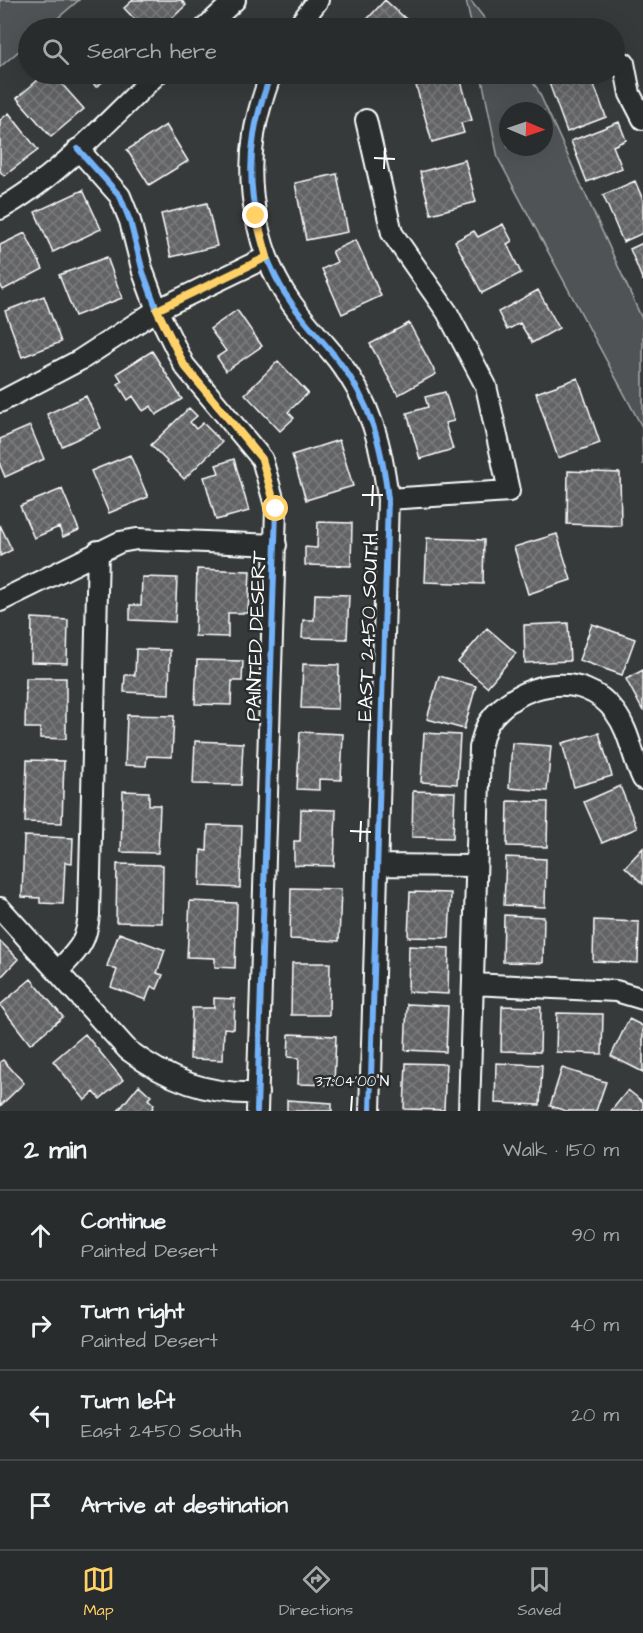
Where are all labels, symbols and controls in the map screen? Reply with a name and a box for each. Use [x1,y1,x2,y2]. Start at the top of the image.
search box [18,18,625,84]
icon: search [39,35,72,68]
text: Search here [87,36,217,67]
north arrow [499,102,553,156]
route end [242,202,268,228]
route start [262,495,288,521]
street label: EAST 2450 SOUTH [350,532,386,722]
street label: PAINTED DESERT [239,549,274,722]
text: 37°04'00"N [315,1071,389,1092]
text: 2 min [24,1132,86,1168]
text: Walk · 150 m [503,1136,619,1164]
text: Continue [81,1206,166,1237]
icon: ahead [24,1219,57,1252]
text: 90 m [571,1221,619,1249]
text: Painted Desert [81,1237,218,1265]
text: Turn right [81,1296,184,1327]
icon: right [24,1309,57,1342]
text: 40 m [569,1311,619,1339]
text: Painted Desert [81,1327,218,1355]
text: Turn left [81,1386,175,1417]
icon: left [24,1399,57,1432]
text: 20 m [571,1401,619,1429]
text: East 2450 South [81,1417,241,1445]
icon: arrive [24,1489,57,1522]
text: Arrive at destination [81,1490,288,1521]
tab: Map [82,1563,115,1621]
tab: Directions [279,1563,353,1621]
tab: Saved [517,1563,561,1621]

